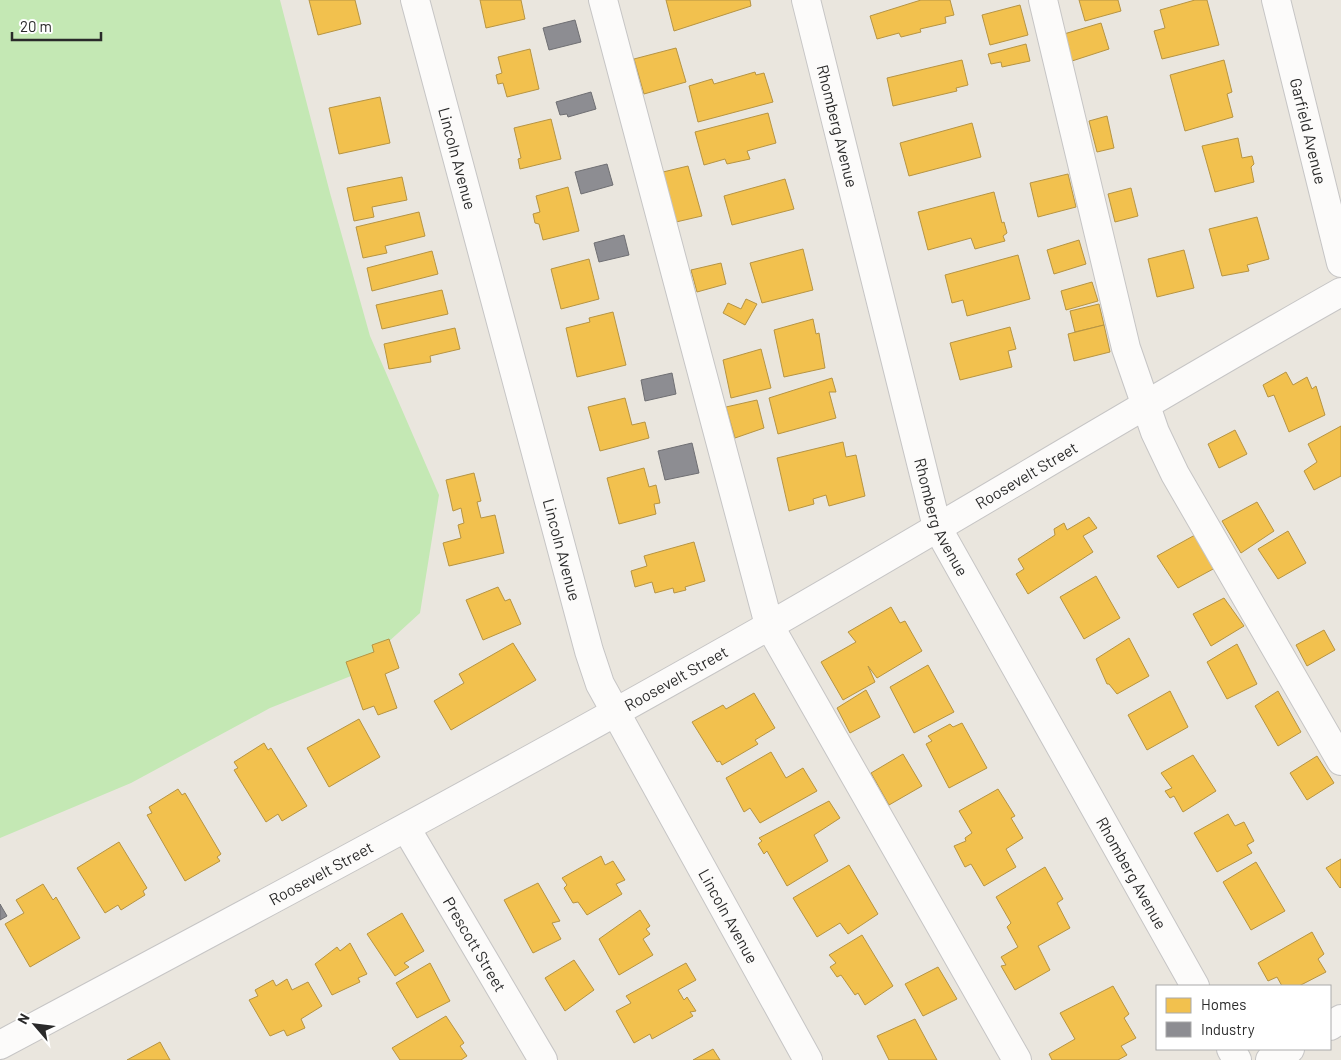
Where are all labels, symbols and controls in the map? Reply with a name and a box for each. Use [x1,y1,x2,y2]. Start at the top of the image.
scale bar [12,10,101,42]
text: 20 m [20,17,52,35]
street label: Rhomberg Avenue [813,63,862,189]
street label: Garfield Avenue [1287,76,1331,186]
street label: Lincoln Avenue [435,105,481,212]
street label: Roosevelt Street [972,437,1081,512]
street label: Rhomberg Avenue [911,456,973,579]
street label: Lincoln Avenue [540,496,585,603]
street label: Roosevelt Street [621,641,731,714]
street label: Rhomberg Avenue [1093,813,1171,932]
street label: Roosevelt Street [265,837,376,909]
street label: Lincoln Avenue [695,865,763,967]
street label: Prescott Street [440,893,510,995]
legend [1156,985,1331,1050]
text: Homes [1201,995,1246,1013]
north arrow [10,1000,60,1050]
text: N [13,1011,33,1027]
text: Industry [1201,1020,1255,1038]

